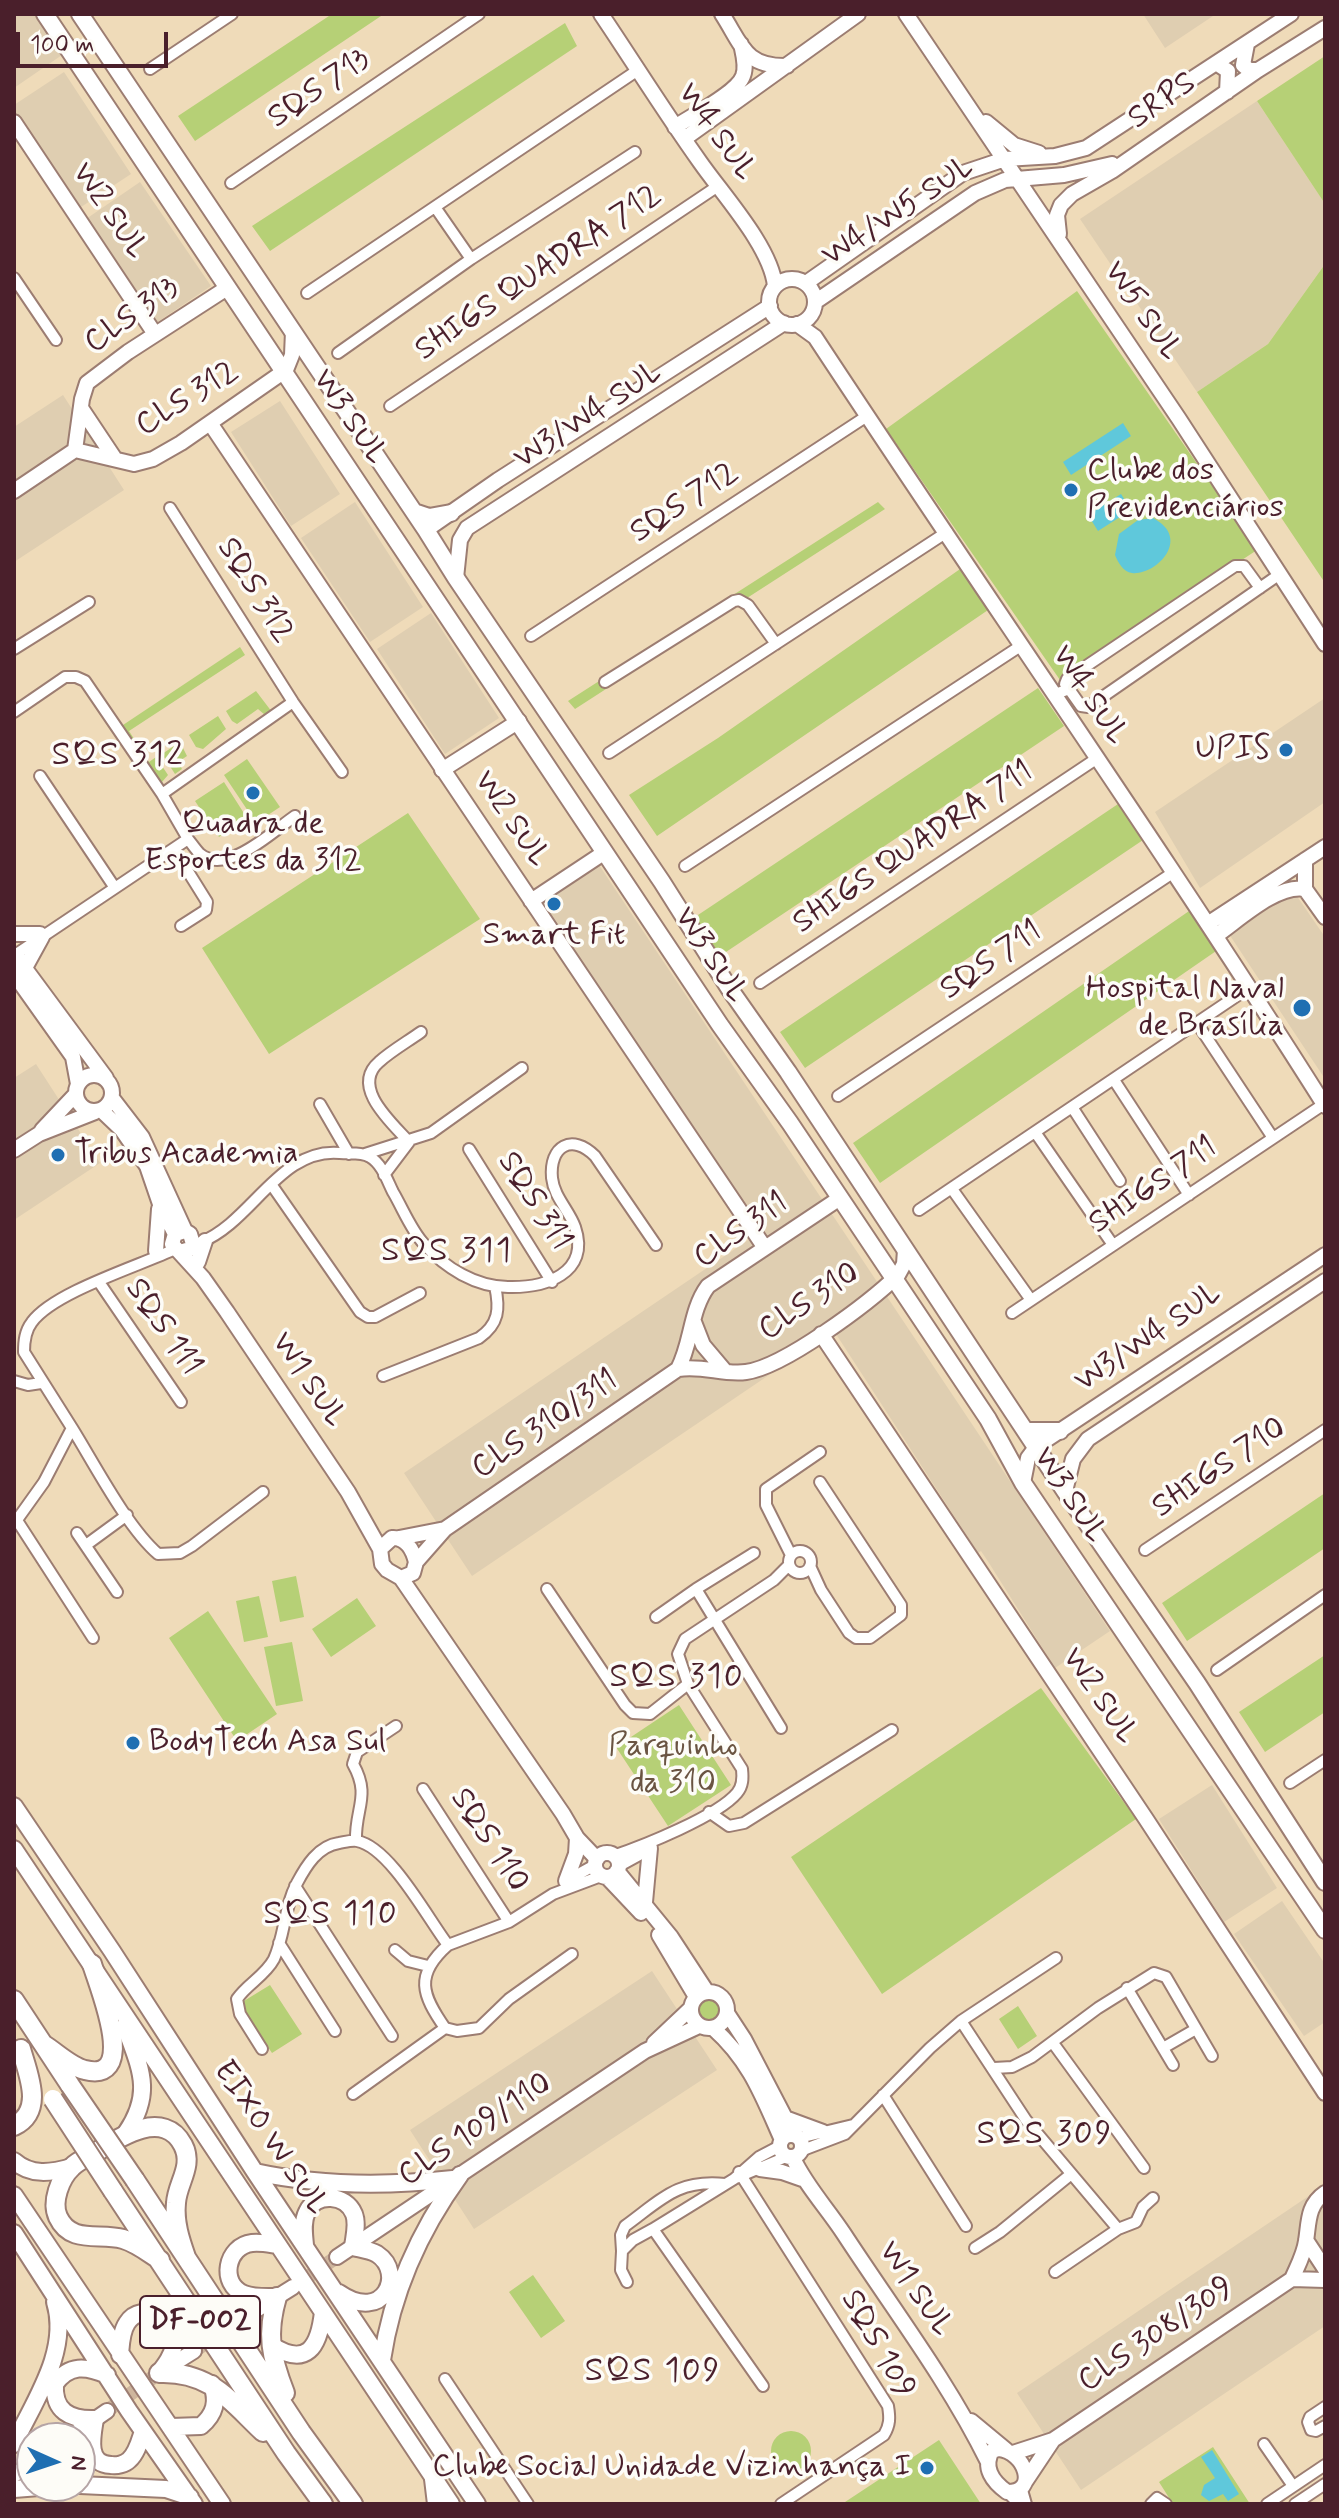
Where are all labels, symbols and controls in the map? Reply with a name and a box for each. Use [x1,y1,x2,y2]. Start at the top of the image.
scale bar [20,16,172,66]
text: 100 m [30,30,94,61]
street label: SQS 713 [262,42,378,138]
street label: SRPS [1122,65,1204,139]
street label: W4 SUL [667,76,763,190]
street label: W4/W5 SUL [816,150,982,276]
street label: W2 SUL [62,156,154,268]
street label: SHIGS QUADRA 712 [409,177,669,371]
street label: W5 SUL [1094,255,1188,369]
street label: CLS 313 [78,271,188,363]
street label: CLS 312 [130,354,246,446]
street label: W3/W4 SUL [508,355,670,479]
street label: W3 SUL [302,363,394,473]
place label: Clube dos Previdenciários [1087,453,1284,528]
street label: SQS 712 [624,455,746,553]
marker: Clube dos Previdenciários [1062,481,1080,499]
street label: SQS 312 [207,532,301,650]
street label: W4 SUL [1042,639,1134,753]
place label: UPIS [1195,731,1270,769]
district label: SQS 312 [49,737,187,777]
marker: UPIS [1277,741,1295,759]
street label: SHIGS QUADRA 711 [786,754,1042,944]
street label: W2 SUL [464,764,556,876]
marker: Quadra de Esportes da 312 [244,784,262,802]
place label: Quadra de Esportes da 312 [145,806,361,881]
marker: Smart Fit [545,895,563,913]
street label: W3 SUL [664,901,754,1011]
street label: SQS 711 [934,914,1050,1010]
place label: Smart Fit [482,917,626,955]
place label: Hospital Naval de Brasília [1086,971,1284,1046]
marker: Hospital Naval de Brasília [1291,997,1313,1019]
street label: SHIGS 711 [1083,1130,1225,1244]
place label: Tribus Academia [74,1136,298,1174]
street label: SQS 311 [488,1145,578,1259]
marker: Tribus Academia [49,1146,67,1164]
street label: CLS 311 [687,1186,797,1278]
district label: SQS 311 [382,1233,512,1273]
street label: CLS 310 [752,1255,868,1351]
street label: SQS 111 [116,1272,208,1384]
street label: W3/W4 SUL [1068,1276,1230,1402]
street label: W1 SUL [261,1326,353,1436]
street label: CLS 310/311 [466,1363,626,1489]
street label: SHIGS 710 [1146,1410,1294,1528]
street label: W3 SUL [1023,1441,1113,1551]
street label: W2 SUL [1052,1641,1144,1753]
district label: SQS 310 [608,1659,746,1699]
place label: BodyTech Asa Sul [149,1724,386,1762]
park label: Parquinho da 310 [608,1728,738,1803]
marker: BodyTech Asa Sul [124,1734,142,1752]
street label: SQS 110 [440,1782,536,1900]
district label: SQS 110 [262,1896,400,1936]
street label: EIXO W SUL [203,2054,335,2224]
street label: CLS 109/110 [392,2066,560,2196]
district label: SQS 309 [975,2116,1115,2156]
street label: W1 SUL [868,2235,960,2345]
street label: CLS 308/309 [1072,2270,1242,2402]
street label: SQS 109 [831,2284,921,2406]
road number: DF-002 [140,2296,260,2348]
district label: SQS 109 [583,2353,723,2393]
north arrow [16,2422,96,2502]
place label: Clube Social Unidade Vizinhança I [432,2449,911,2487]
text: N [64,2455,92,2471]
marker: Clube Social Unidade Vizinhança I [918,2459,936,2477]

